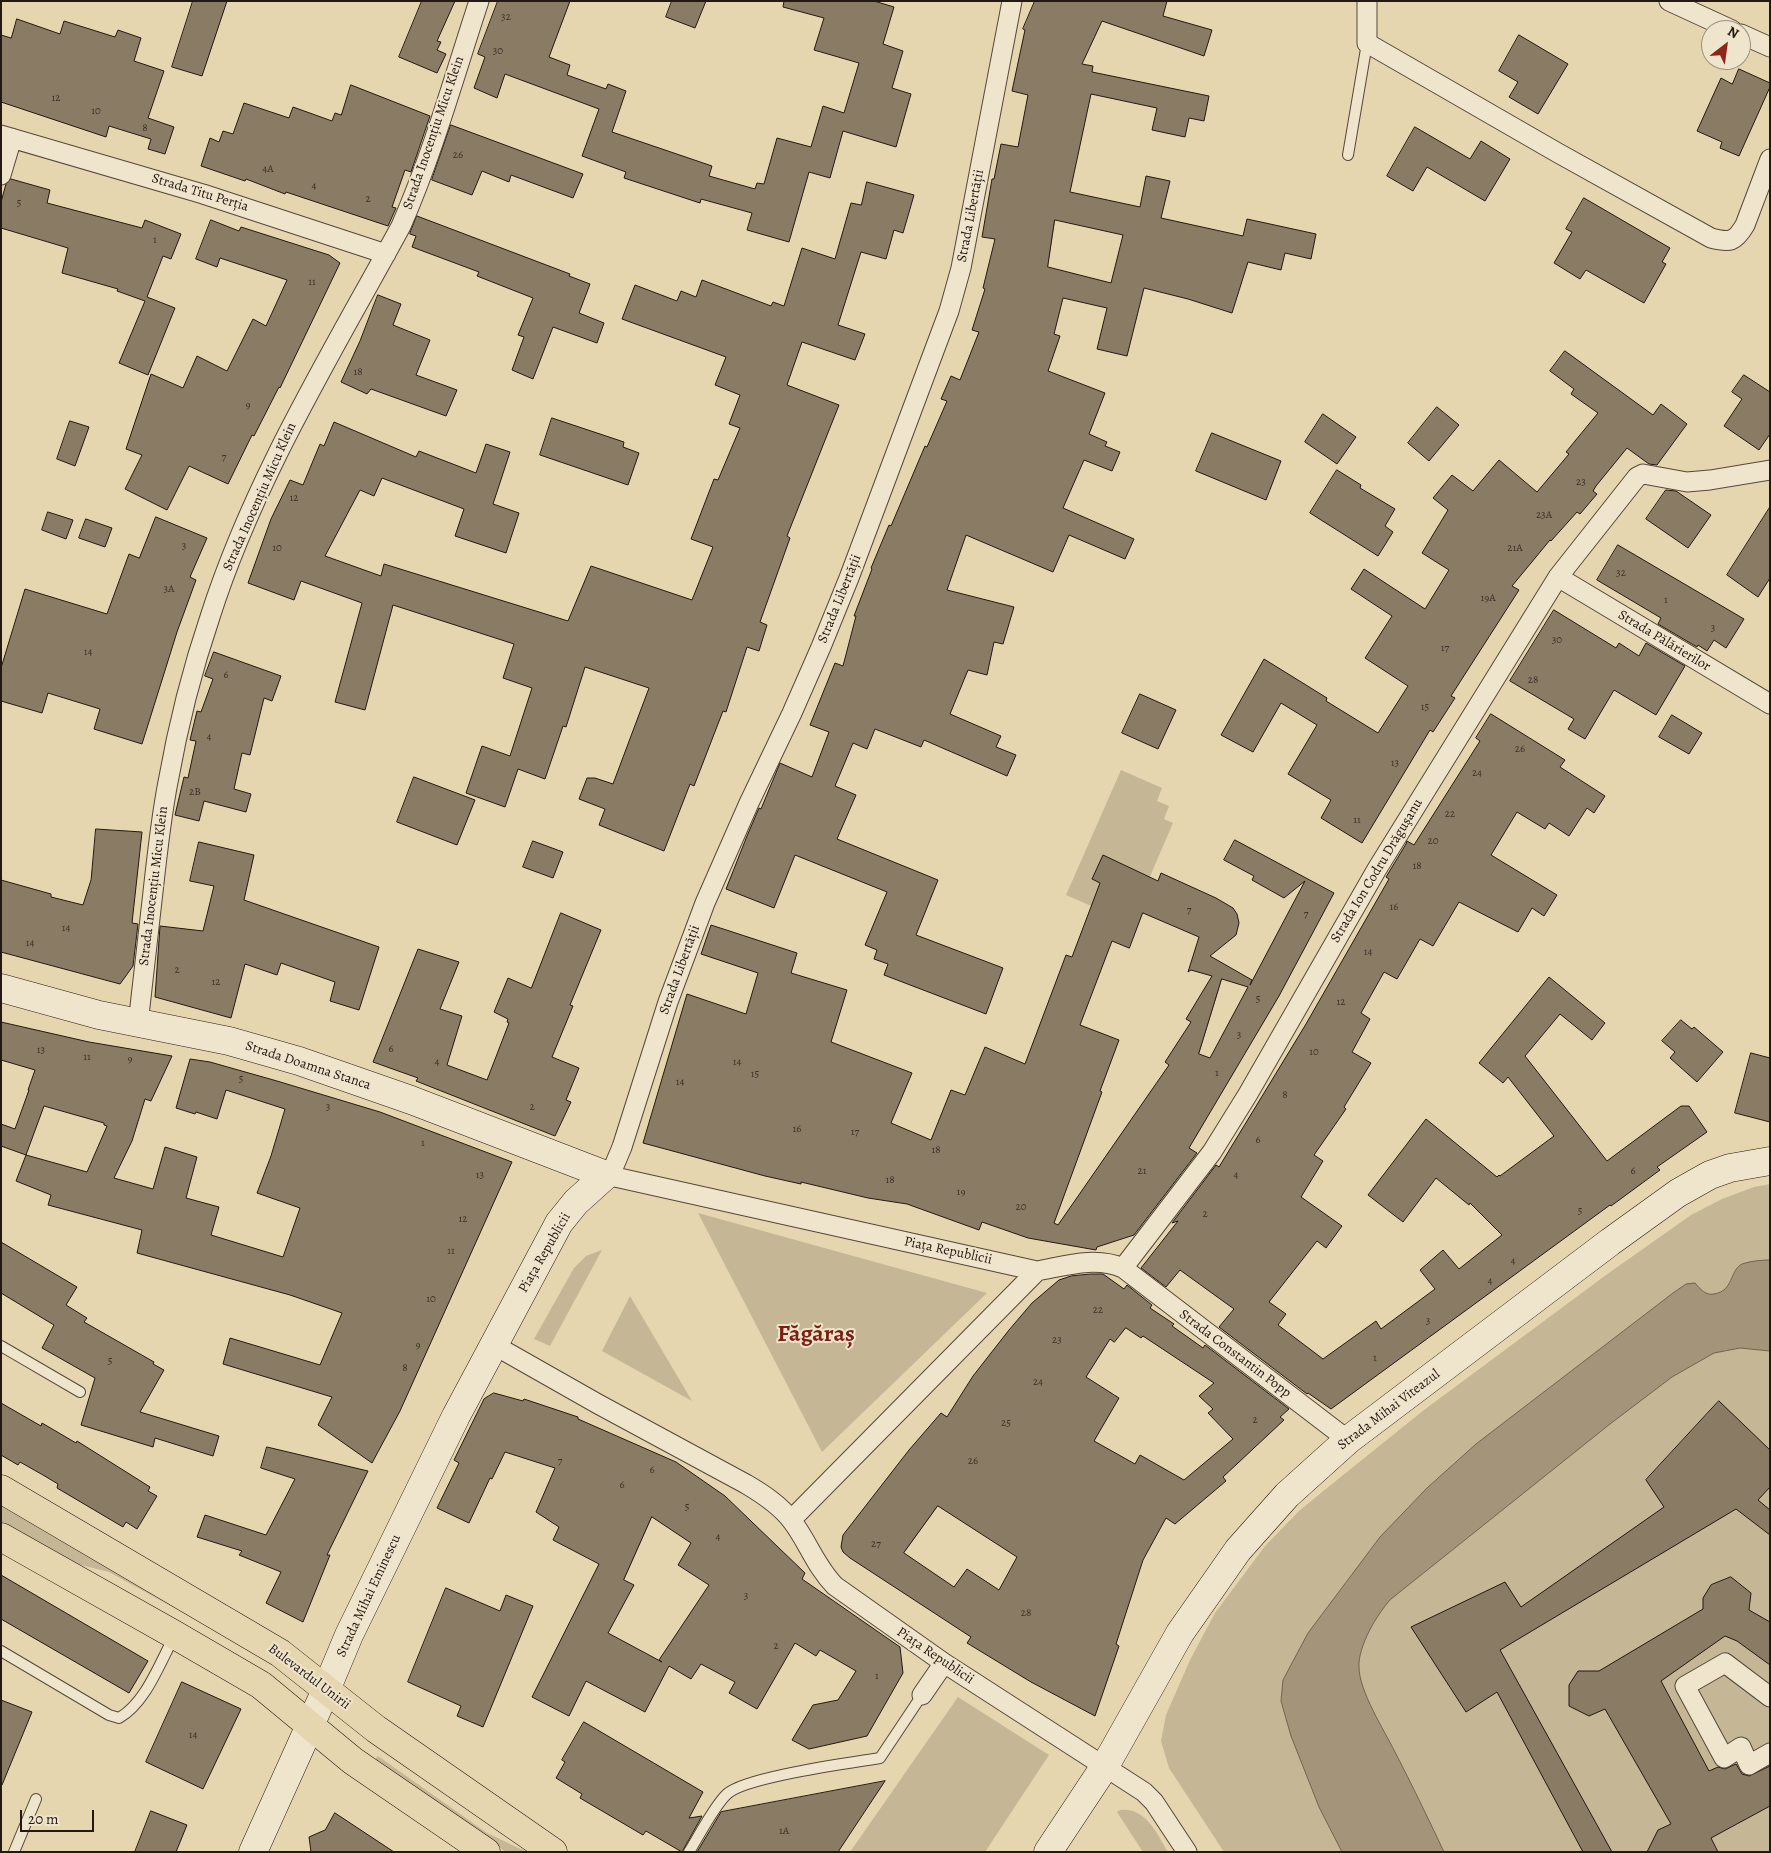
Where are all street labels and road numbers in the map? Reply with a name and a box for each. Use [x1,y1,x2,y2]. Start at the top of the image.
street label: Strada Inocențiu Micu Klein [400,54,468,212]
street label: Strada Libertății [954,168,988,264]
street label: Strada Titu Perția [149,170,251,216]
street label: Strada Inocențiu Micu Klein [220,420,300,574]
street label: Strada Libertății [815,552,865,646]
street label: Strada Pălărierilor [1615,607,1713,675]
street label: Strada Ion Codru Drăguşanu [1327,796,1427,946]
street label: Strada Inocențiu Micu Klein [136,805,172,967]
street label: Strada Libertății [656,923,704,1017]
street label: Strada Doamna Stanca [243,1038,373,1094]
street label: Piața Republicii [515,1210,575,1296]
street label: Piața Republicii [902,1233,994,1269]
street label: Strada Constantin Popp [1176,1306,1294,1402]
street label: Strada Mihai Viteazul [1335,1366,1443,1454]
street label: Strada Mihai Eminescu [333,1532,405,1660]
street label: Piața Republicii [893,1624,977,1688]
street label: Bulevardul Unirii [264,1641,354,1713]

